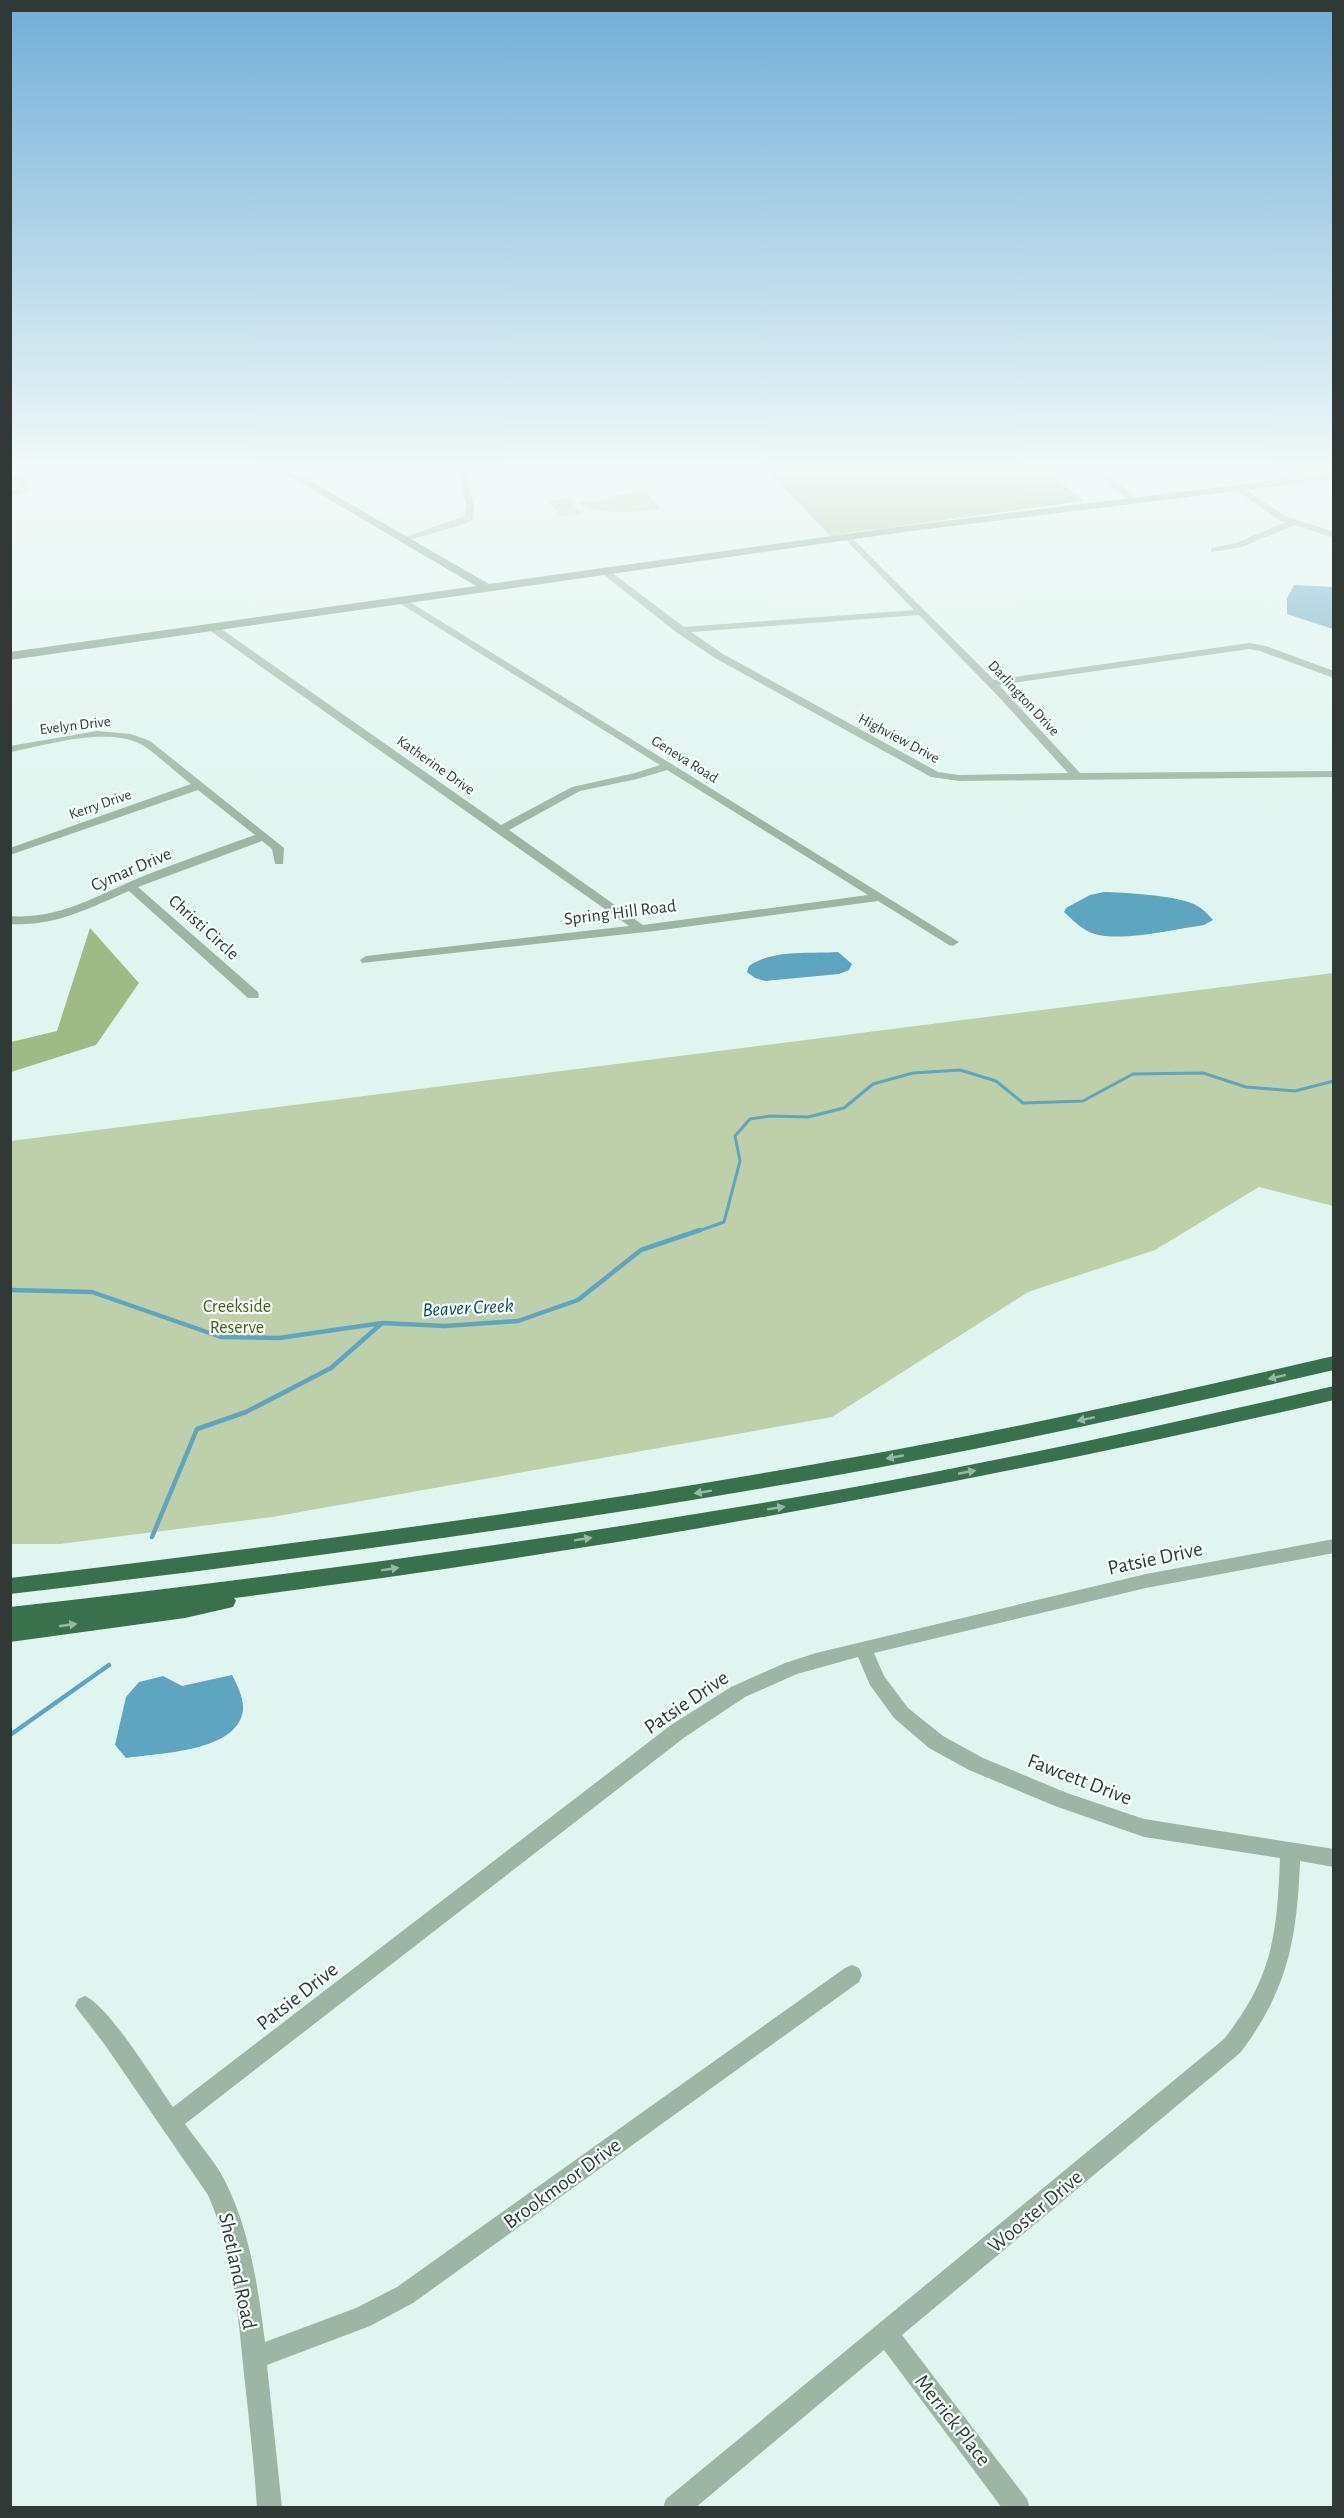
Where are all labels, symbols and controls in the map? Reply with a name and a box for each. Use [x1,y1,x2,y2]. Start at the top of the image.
street label: Darlington Drive [985,658,1062,739]
street label: Highview Drive [856,711,942,766]
street label: Evelyn Drive [39,714,111,737]
street label: Katherine Drive [394,733,477,798]
street label: Geneva Road [649,733,721,786]
street label: Kerry Drive [67,787,133,822]
street label: Cymar Drive [88,845,174,895]
street label: Christi Circle [165,892,242,964]
street label: Spring Hill Road [563,897,677,929]
water label: Beaver Creek [422,1296,514,1320]
park label: Creekside Reserve [203,1298,271,1337]
one-way arrow [1267,1373,1286,1383]
one-way arrow [1077,1415,1096,1425]
one-way arrow [885,1453,904,1462]
one-way arrow [958,1467,977,1476]
one-way arrow [693,1487,712,1496]
one-way arrow [766,1503,785,1512]
one-way arrow [574,1535,593,1544]
street label: Patsie Drive [1106,1538,1204,1579]
one-way arrow [381,1564,400,1573]
one-way arrow [59,1621,78,1630]
street label: Patsie Drive [640,1667,732,1738]
street label: Fawcett Drive [1025,1750,1135,1809]
street label: Patsie Drive [253,1958,342,2034]
street label: Brookmoor Drive [500,2134,625,2233]
street label: Wooster Drive [984,2166,1087,2257]
street label: Shetland Road [215,2211,260,2331]
street label: Merrick Place [911,2371,994,2470]

